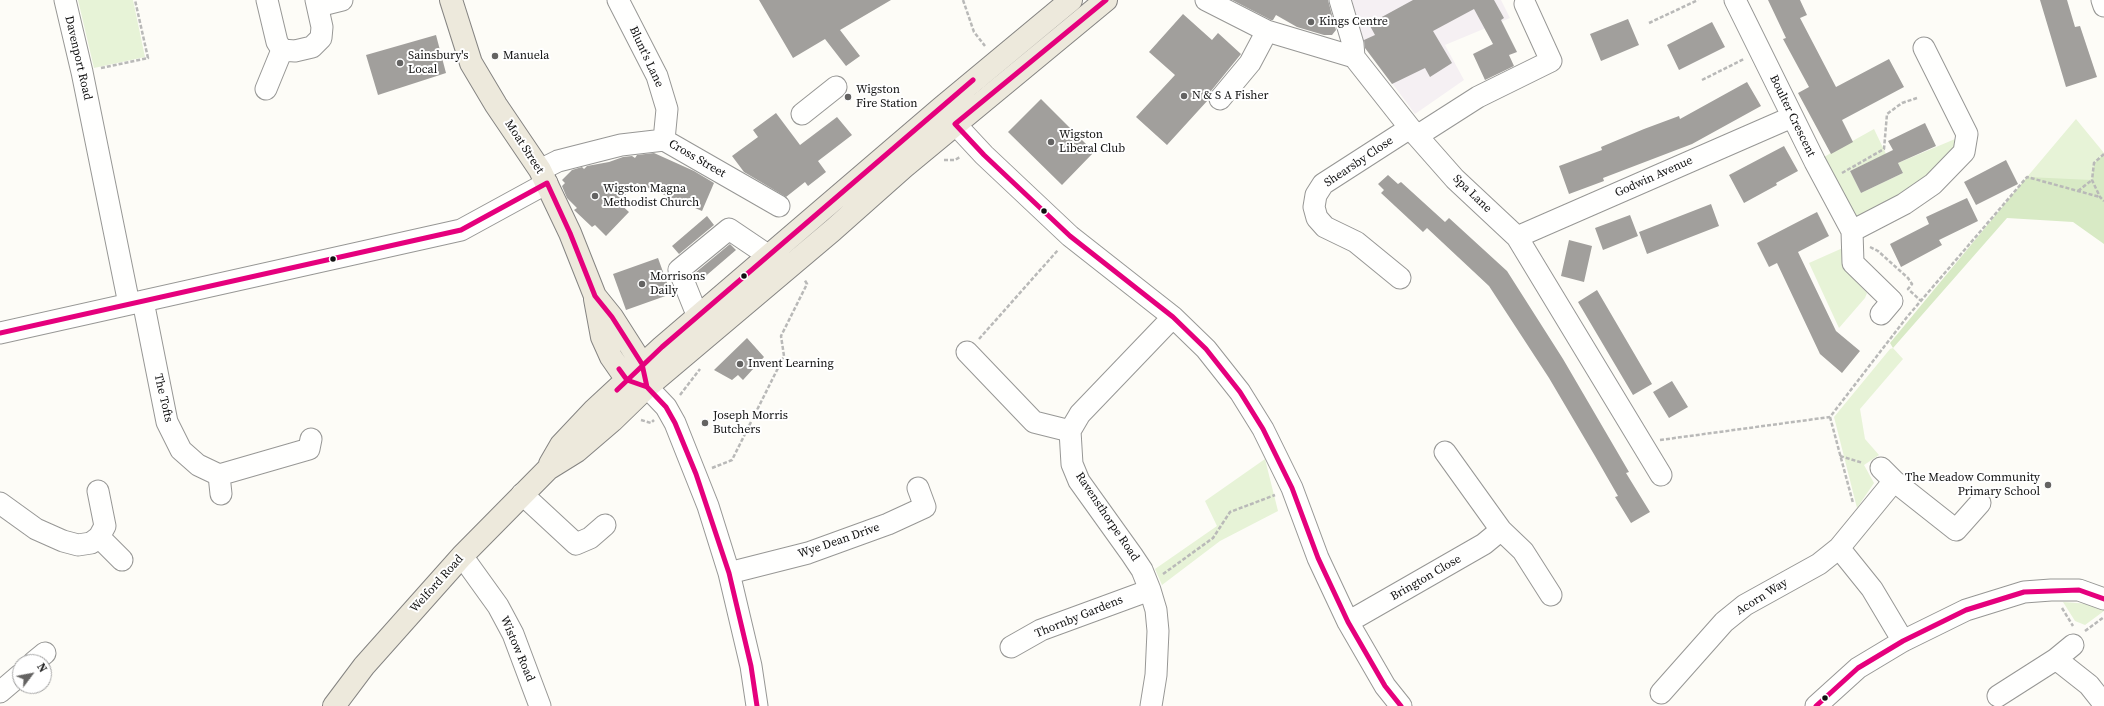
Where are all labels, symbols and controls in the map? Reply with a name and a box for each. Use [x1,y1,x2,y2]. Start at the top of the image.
street label: Davenport Road [61,14,95,102]
place label: Kings Centre [1319,15,1388,29]
marker: Kings Centre [1306,17,1316,27]
street label: Blunt's Lane [626,24,666,90]
place label: Sainsbury's Local [408,49,468,77]
place label: Manuela [503,49,549,63]
marker: Manuela [490,51,500,61]
marker: Sainsbury's Local [395,58,405,68]
street label: Boulter Crescent [1766,73,1818,159]
place label: Wigston Fire Station [856,83,918,111]
place label: N & S A Fisher [1192,89,1269,103]
marker: N & S A Fisher [1179,91,1189,101]
marker: Wigston Fire Station [843,92,853,102]
street label: Moat Street [501,118,547,176]
place label: Wigston Liberal Club [1059,128,1125,156]
street label: Shearsby Close [1322,134,1396,190]
street label: Cross Street [666,137,728,181]
marker: Wigston Liberal Club [1046,137,1056,147]
street label: Godwin Avenue [1613,153,1695,201]
street label: Spa Lane [1450,172,1494,216]
place label: Wigston Magna Methodist Church [603,182,699,210]
marker: Wigston Magna Methodist Church [590,191,600,201]
unlabelled marker [1039,206,1049,216]
unlabelled marker [328,254,338,264]
place label: Morrisons Daily [650,270,705,298]
unlabelled marker [739,271,749,281]
marker: Morrisons Daily [637,279,647,289]
place label: Invent Learning [748,357,834,371]
marker: Invent Learning [735,359,745,369]
street label: The Tofts [150,372,176,424]
place label: Joseph Morris Butchers [713,409,788,437]
marker: Joseph Morris Butchers [700,418,710,428]
street label: Ravensthorpe Road [1072,470,1142,564]
place label: The Meadow Community Primary School [1905,471,2040,499]
marker: The Meadow Community Primary School [2043,480,2053,490]
street label: Wye Dean Drive [796,520,882,562]
street label: Welford Road [407,552,467,616]
street label: Brington Close [1388,552,1464,604]
street label: Acorn Way [1734,575,1790,619]
street label: Thornby Gardens [1033,593,1125,641]
street label: Wistow Road [497,614,537,684]
north arrow [12,654,52,694]
text: N [33,661,50,675]
unlabelled marker [1820,693,1830,703]

